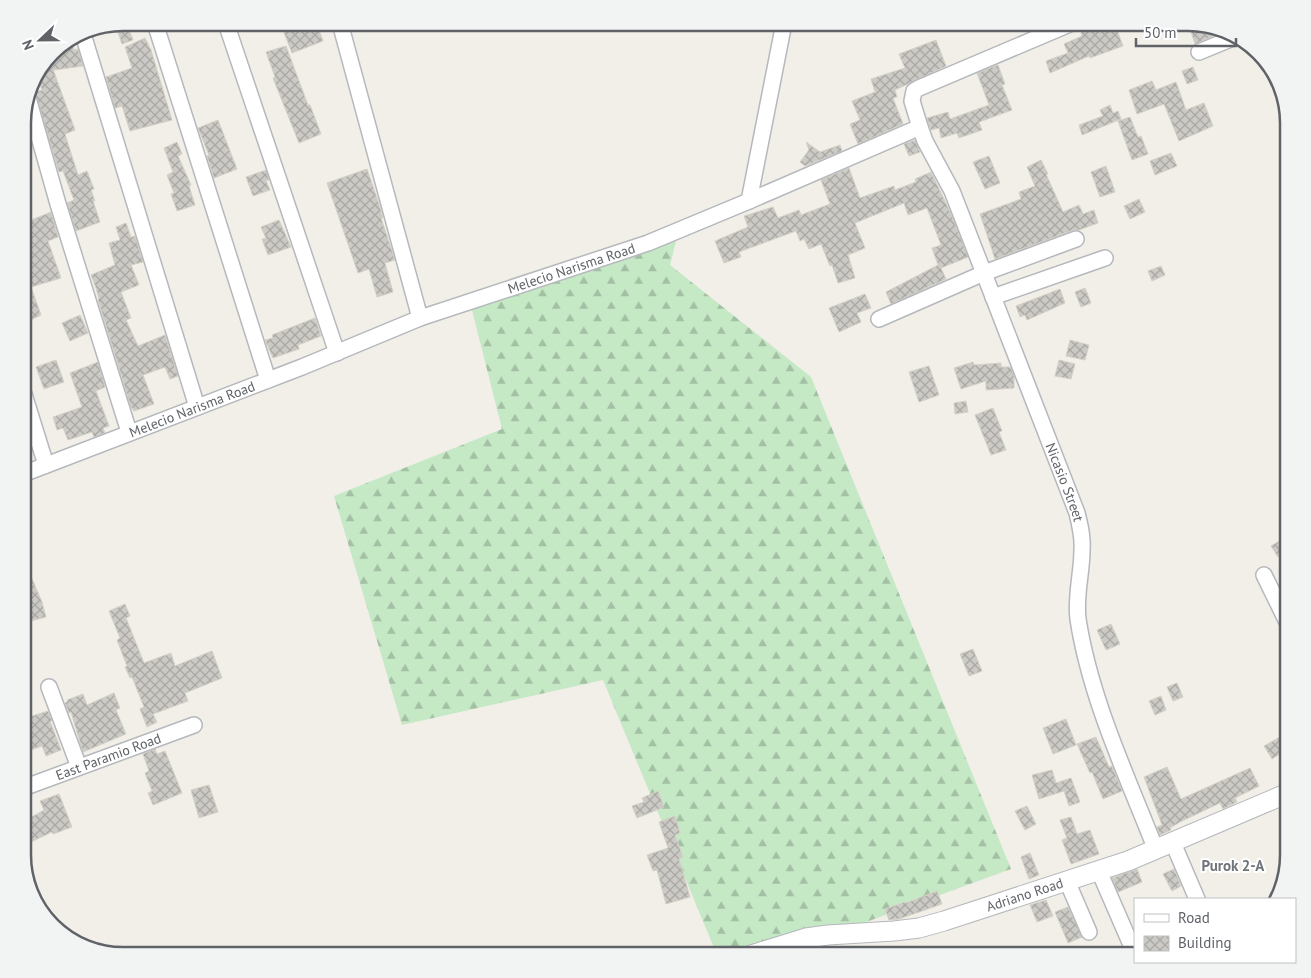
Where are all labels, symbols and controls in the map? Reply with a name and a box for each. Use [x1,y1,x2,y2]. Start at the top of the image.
north arrow [15,15,65,65]
scale bar [1136,15,1236,47]
text: 50 m [1144,23,1177,42]
text: N [18,37,38,53]
street label: Melecio Narisma Road [505,239,638,298]
street label: Melecio Narisma Road [127,377,257,441]
street label: Nicasio Street [1042,440,1088,524]
street label: East Paramio Road [53,729,164,784]
district label: Purok 2-A [1202,856,1265,875]
street label: Adriano Road [984,874,1066,916]
legend [1134,898,1296,963]
text: Road [1178,908,1210,927]
text: Building [1178,933,1232,952]

